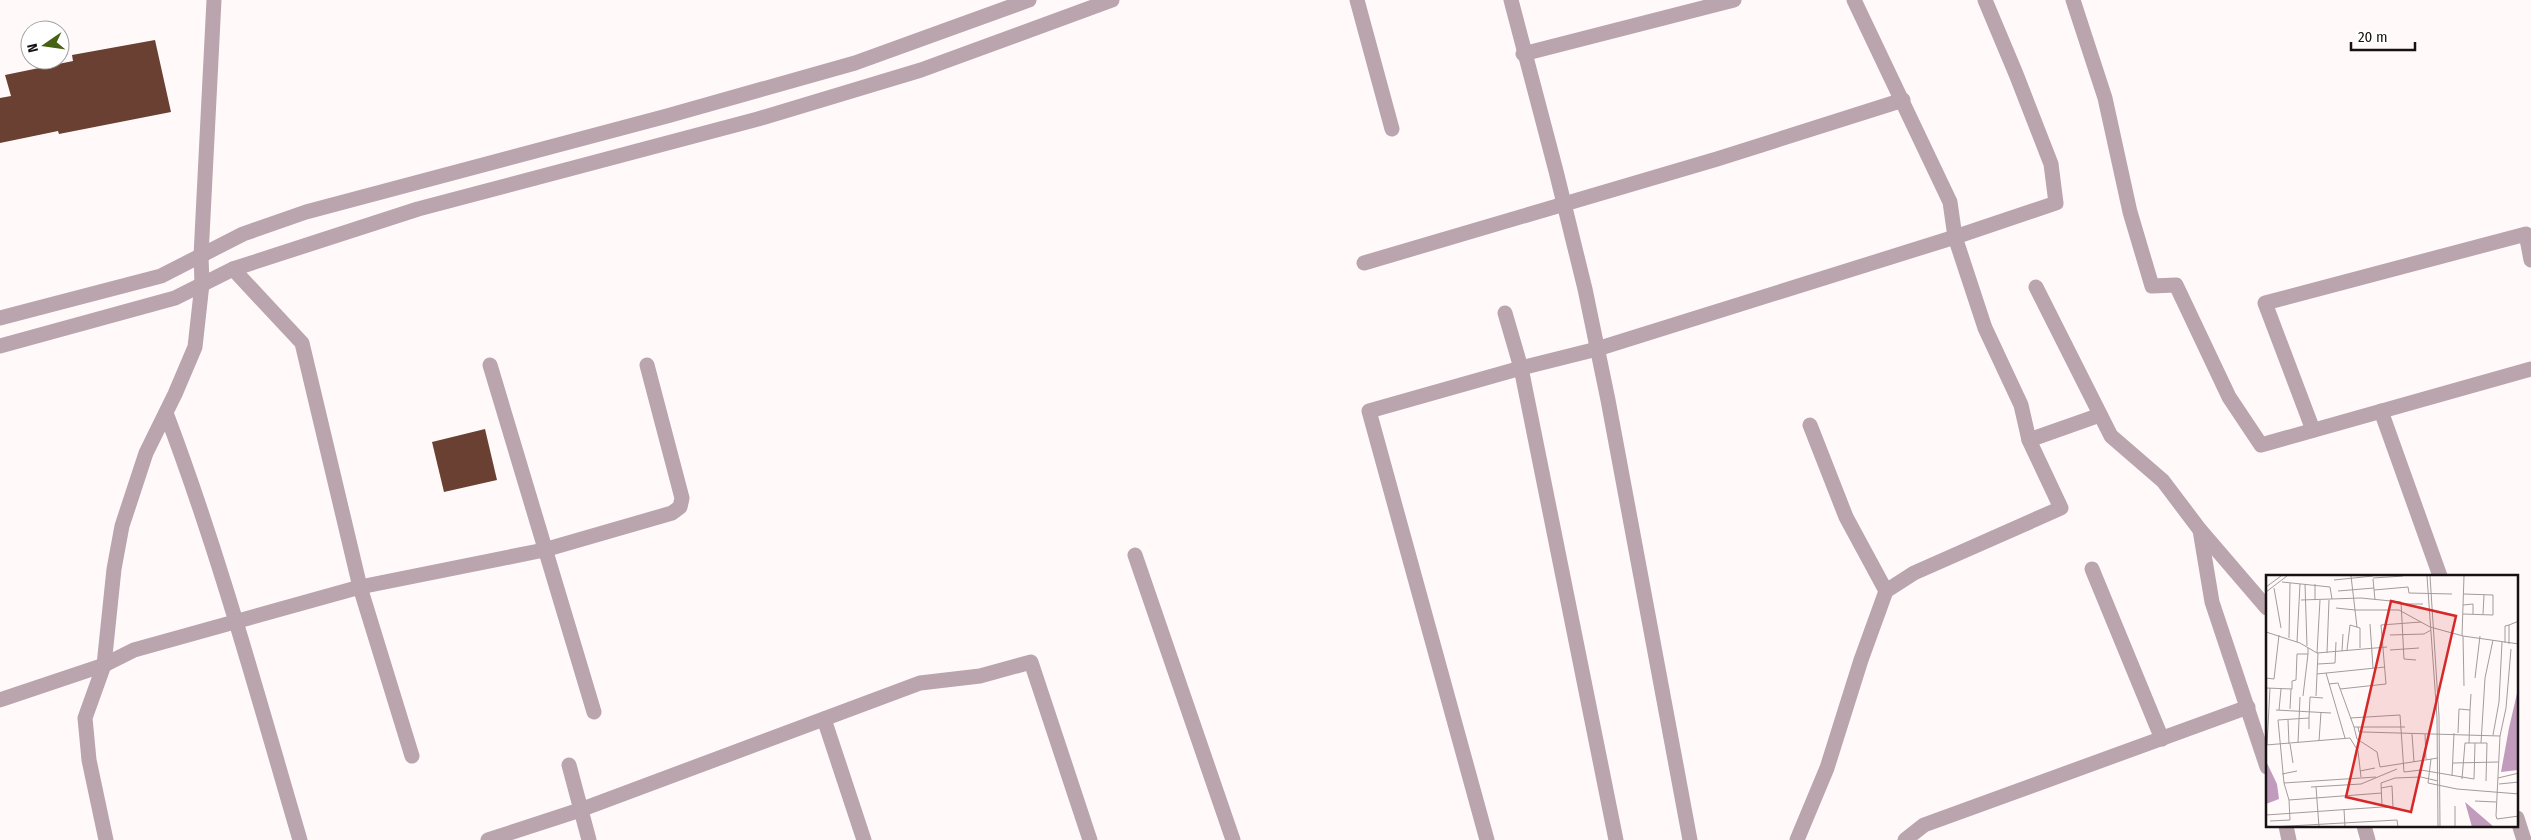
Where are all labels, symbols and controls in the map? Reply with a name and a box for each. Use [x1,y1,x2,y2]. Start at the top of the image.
north arrow [20,20,70,70]
scale bar [2351,20,2415,52]
text: 20 m [2358,28,2388,46]
text: N [24,42,42,54]
inset map [2266,575,2518,828]

